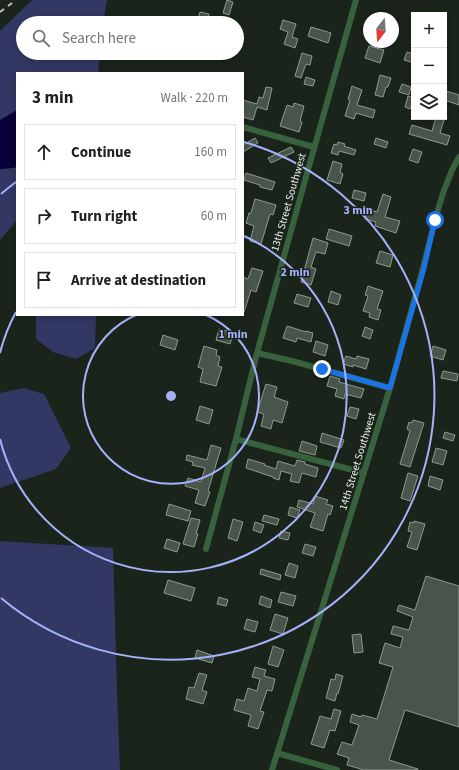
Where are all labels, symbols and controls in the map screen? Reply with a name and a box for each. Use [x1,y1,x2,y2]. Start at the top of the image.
north arrow [363,12,399,48]
map controls [411,12,447,120]
button: + [411,12,447,48]
search box [16,16,244,60]
icon: search [30,27,52,49]
text: Search here [62,28,136,49]
button: − [411,48,447,84]
button: layers [411,84,447,120]
text: 3 min [32,86,73,110]
text: Walk · 220 m [160,89,228,107]
icon: ahead [33,141,55,163]
text: Continue [71,142,131,163]
text: 160 m [194,143,227,161]
street label: 13th Street Southwest [267,151,310,253]
text: 3 min [343,202,373,219]
icon: right [33,205,55,227]
text: Turn right [71,206,137,227]
text: 60 m [201,207,227,225]
route start [426,211,444,229]
text: 2 min [280,264,310,281]
icon: arrive [33,269,55,291]
text: Arrive at destination [71,270,206,291]
text: 1 min [218,326,248,343]
route end [313,360,331,378]
centre of rings [164,389,178,403]
street label: 14th Street Southwest [335,410,380,512]

